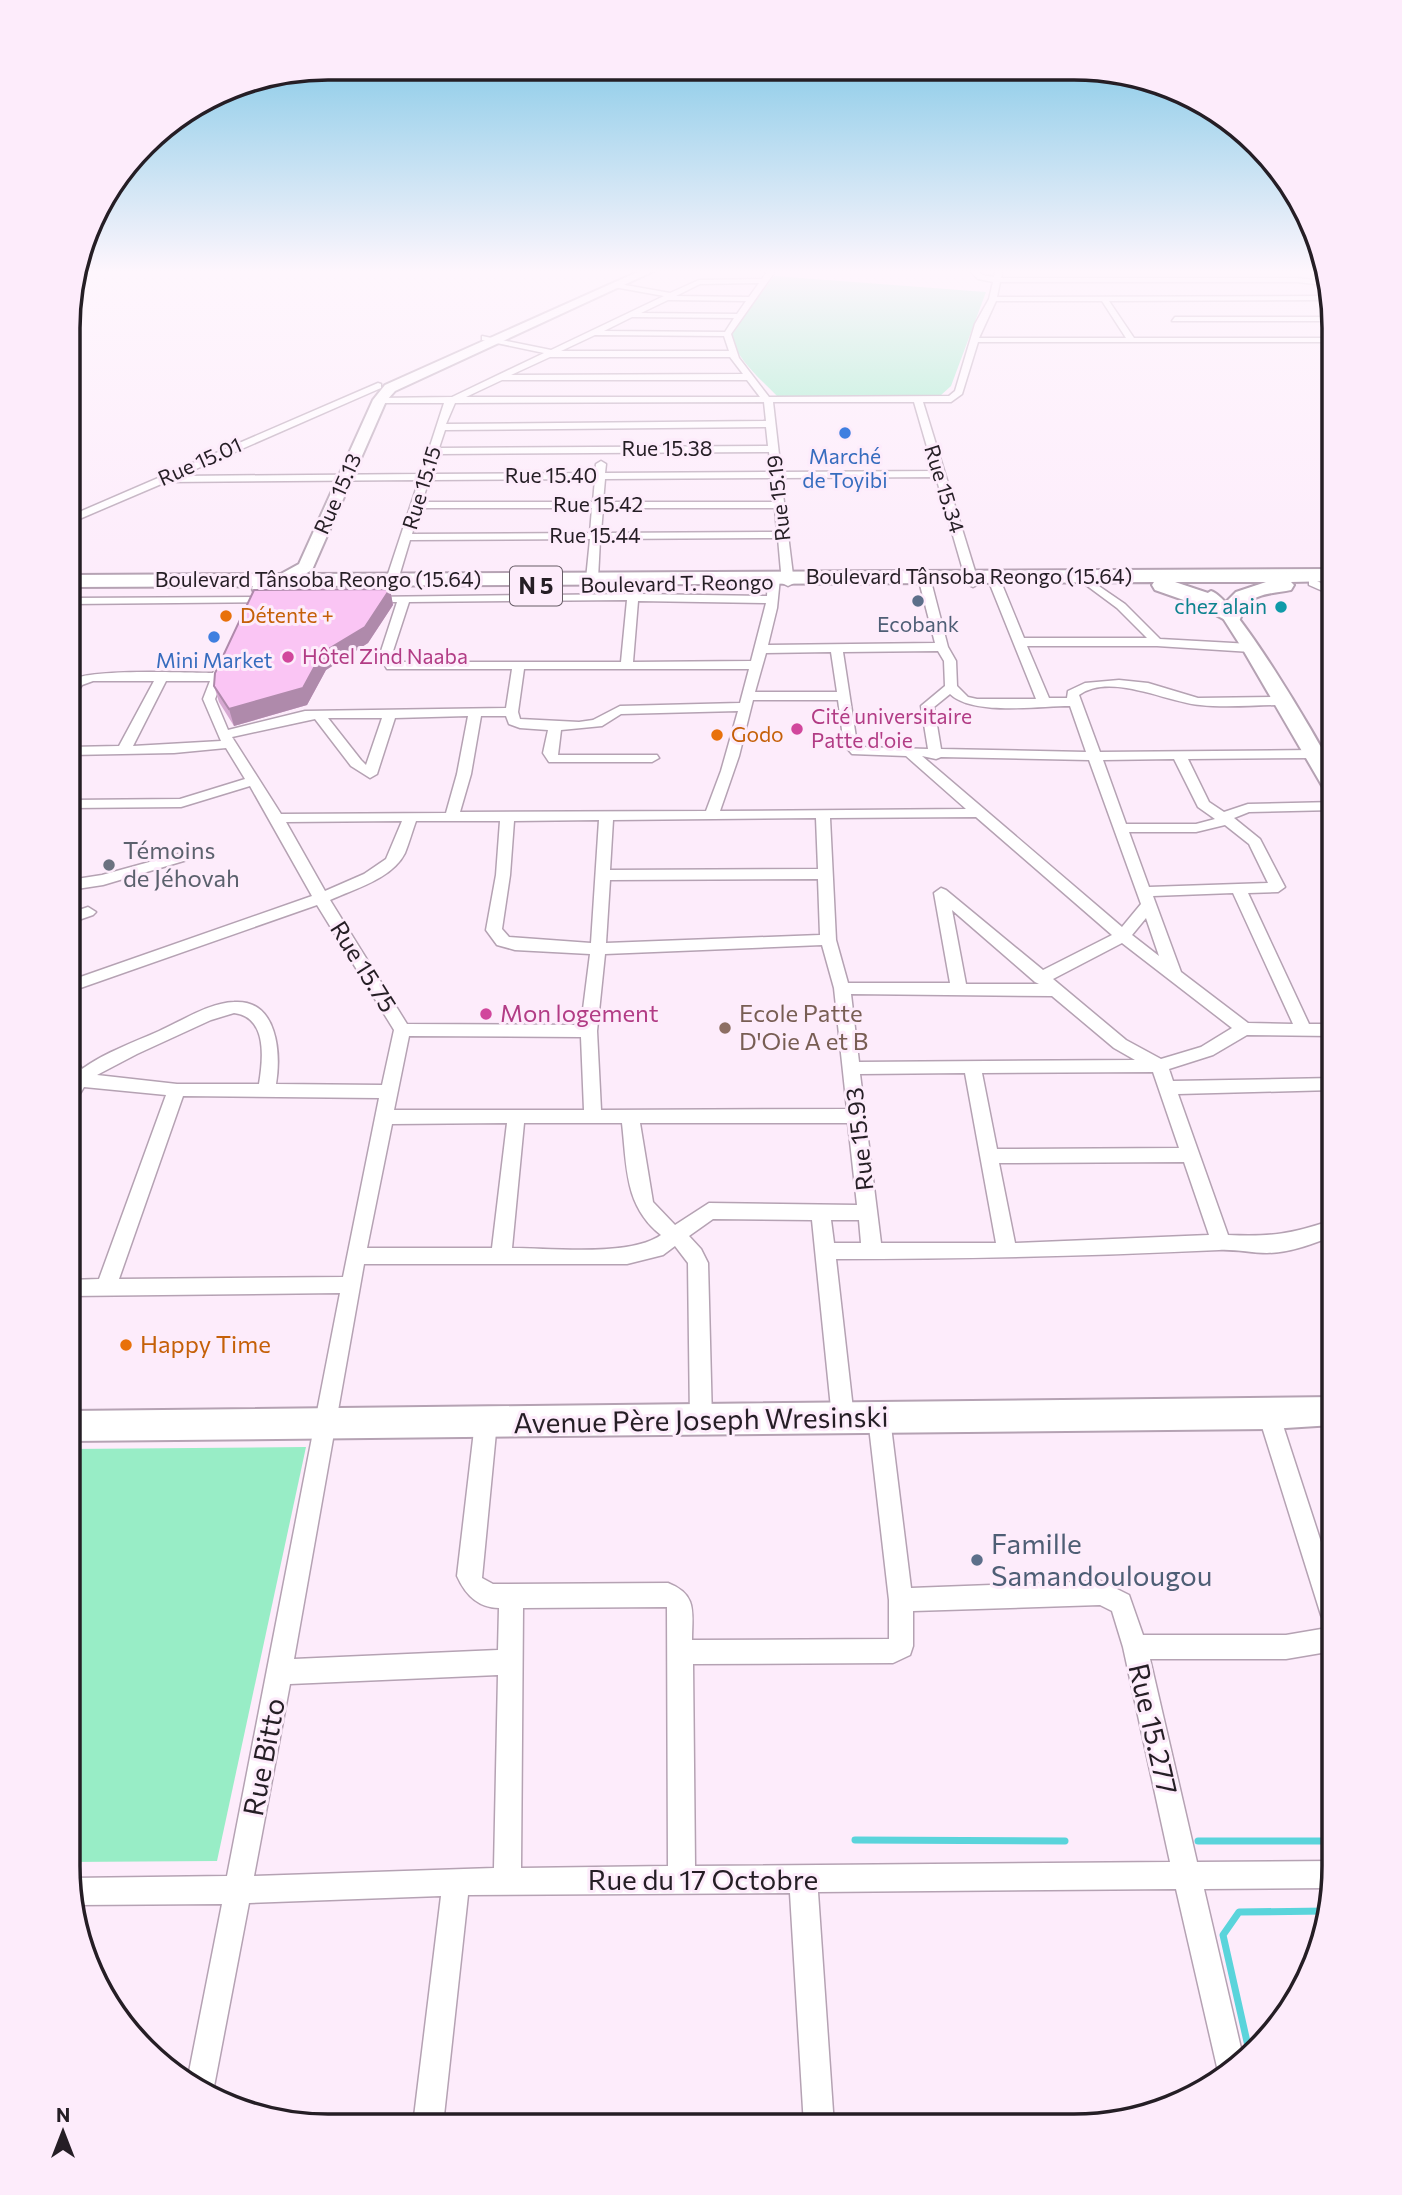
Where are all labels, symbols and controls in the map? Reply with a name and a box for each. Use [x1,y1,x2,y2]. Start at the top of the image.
marker: Marché de Toyibi [837,425,853,441]
street label: Rue 15.01 [154,431,245,490]
street label: Rue 15.38 [621,435,713,460]
street label: Rue 15.34 [920,441,971,536]
street label: Rue 15.15 [396,443,445,532]
place label: Marché de Toyibi [802,443,888,492]
street label: Rue 15.13 [308,449,365,538]
street label: Rue 15.19 [761,454,794,542]
street label: Rue 15.40 [505,462,597,487]
street label: Rue 15.42 [553,491,643,516]
street label: Rue 15.44 [549,522,641,547]
street label: Boulevard Tânsoba Reongo (15.64) [806,563,1132,588]
street label: Boulevard Tânsoba Reongo (15.64) [155,566,481,591]
road number: N 5 [510,566,562,606]
street label: Boulevard T. Reongo [580,568,774,597]
marker: Ecobank [910,593,926,609]
place label: chez alain [1174,593,1267,618]
marker: chez alain [1273,599,1289,615]
place label: Détente + [240,602,334,627]
marker: Détente + [218,608,234,624]
place label: Ecobank [877,611,959,636]
marker: Mini Market [206,629,222,645]
place label: Hôtel Zind Naaba [302,643,468,668]
place label: Mini Market [156,647,272,672]
marker: Hôtel Zind Naaba [280,649,296,665]
place label: Cité universitaire Patte d'oie [811,703,972,752]
place label: Godo [731,721,784,746]
marker: Cité universitaire Patte d'oie [789,721,805,737]
marker: Godo [709,727,725,743]
place label: Témoins de Jéhovah [123,835,240,892]
marker: Témoins de Jéhovah [101,857,117,873]
street label: Rue 15.75 [325,915,404,1017]
place label: Mon logement [500,998,659,1027]
place label: Ecole Patte D'Oie A et B [739,998,868,1055]
marker: Mon logement [478,1006,494,1022]
marker: Ecole Patte D'Oie A et B [717,1020,733,1036]
street label: Rue 15.93 [839,1086,878,1192]
place label: Happy Time [140,1329,271,1358]
marker: Happy Time [118,1337,134,1353]
street label: Avenue Père Joseph Wresinski [513,1399,889,1439]
place label: Famille Samandoulougou [991,1526,1212,1592]
marker: Famille Samandoulougou [969,1552,985,1568]
street label: Rue 15.277 [1122,1660,1186,1798]
street label: Rue Bitto [235,1695,291,1819]
street label: Rue du 17 Octobre [588,1862,818,1896]
north arrow [28,2097,98,2167]
text: N [56,2103,70,2126]

